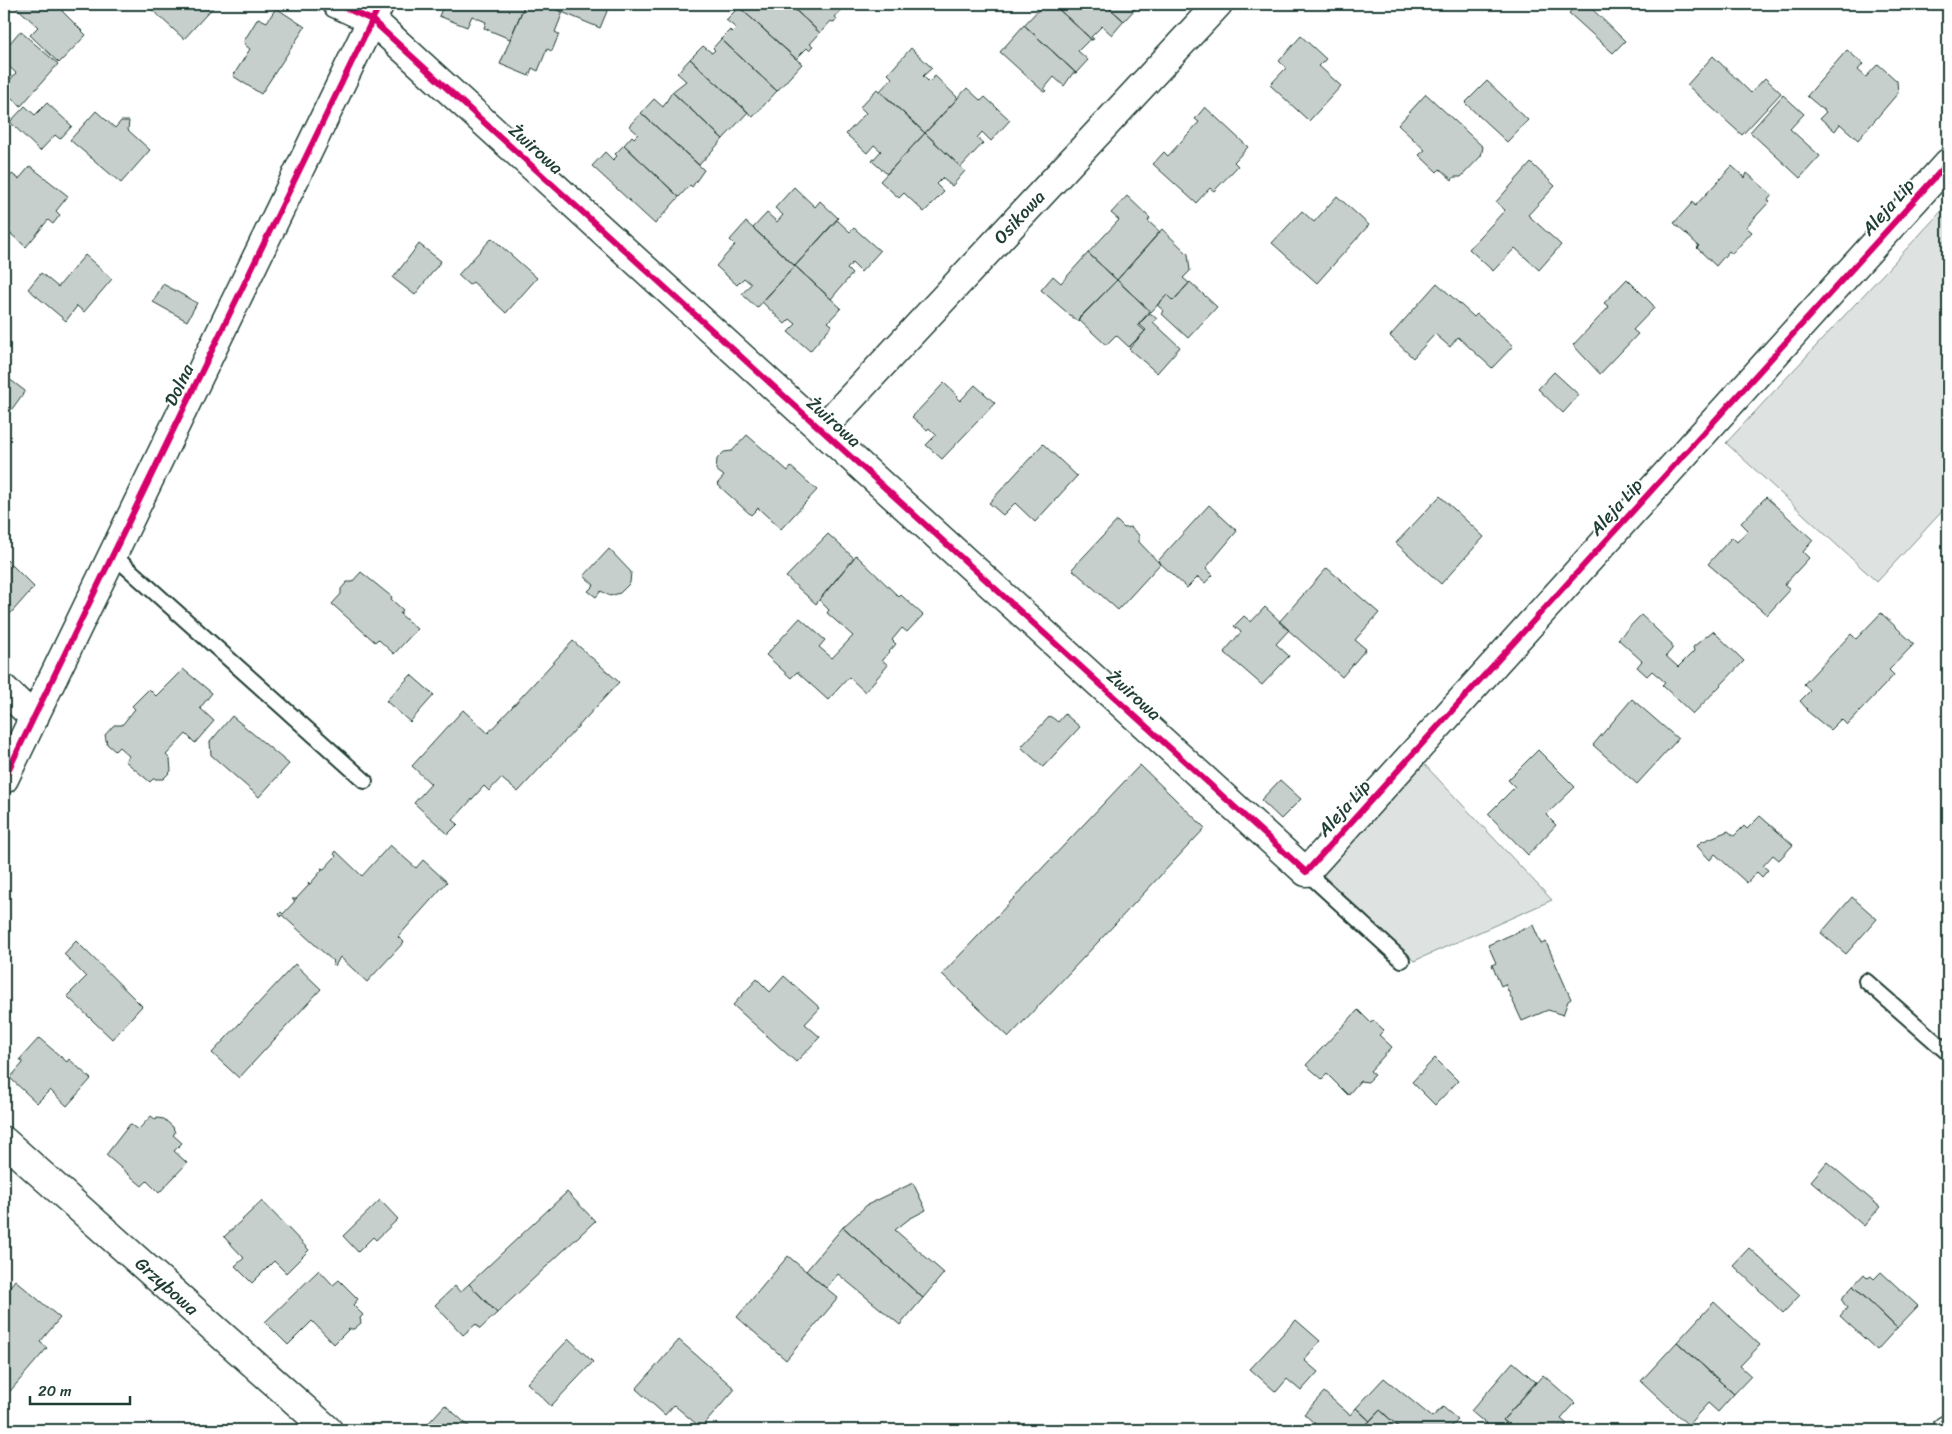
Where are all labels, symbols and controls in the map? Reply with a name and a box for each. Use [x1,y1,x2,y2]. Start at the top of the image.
street label: Żwirowa [501,115,571,183]
street label: Aleja Lip [1853,170,1923,244]
street label: Osikowa [985,182,1053,252]
street label: Dolna [155,357,203,412]
street label: Żwirowa [799,388,869,456]
street label: Aleja Lip [1581,470,1651,544]
street label: Żwirowa [1099,661,1169,729]
street label: Aleja Lip [1309,771,1379,845]
street label: Grzybowa [127,1249,207,1324]
scale bar [30,1374,130,1406]
text: 20 m [38,1378,72,1404]

